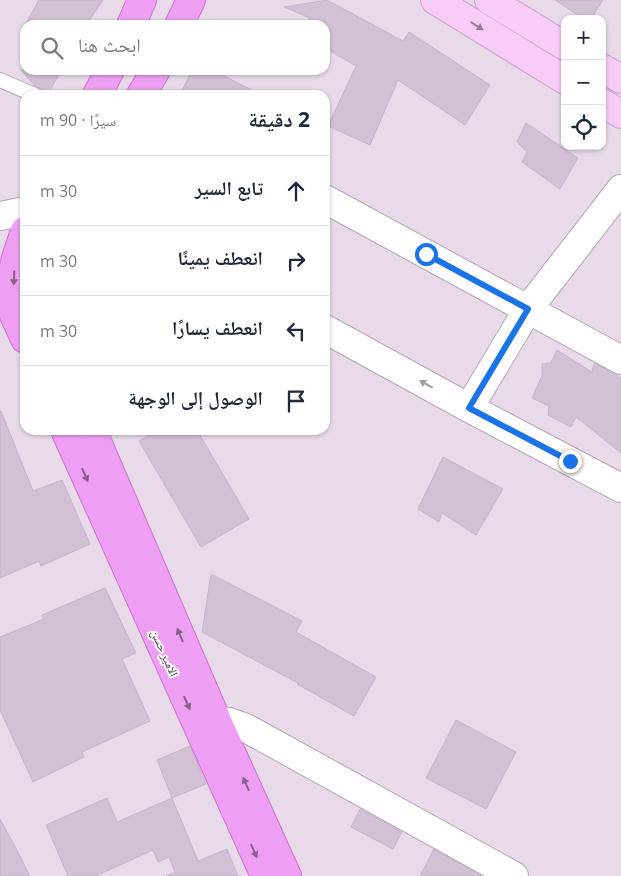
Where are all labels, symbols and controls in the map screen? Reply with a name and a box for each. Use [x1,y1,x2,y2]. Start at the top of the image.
map controls [561,15,606,150]
button: + [561,15,606,60]
search box [20,20,330,75]
one-way arrow [470,21,483,30]
text: ابحث هنا [78,32,141,58]
icon: search [38,34,66,62]
button: − [561,60,606,105]
text: 2 دقيقة [248,105,310,133]
button: locate [561,105,606,150]
text: سيرًا · 90 m [40,109,116,131]
text: تابع السير [195,175,263,201]
icon: ahead [282,177,310,205]
text: 30 m [40,180,77,202]
route start [415,243,438,266]
text: انعطف يمينًا [177,245,263,271]
icon: right [282,247,310,275]
text: 30 m [40,250,77,272]
one-way arrow [9,270,17,286]
text: انعطف يسارًا [172,315,263,341]
icon: left [282,317,310,345]
text: 30 m [40,320,77,342]
one-way arrow [419,380,433,388]
text: الوصول إلى الوجهة [128,385,263,411]
icon: arrive [282,387,310,415]
route end [559,450,582,473]
one-way arrow [81,468,89,482]
street label: الامير حسن [147,627,183,679]
one-way arrow [176,628,184,642]
one-way arrow [184,696,192,710]
one-way arrow [241,777,249,791]
one-way arrow [250,844,258,858]

